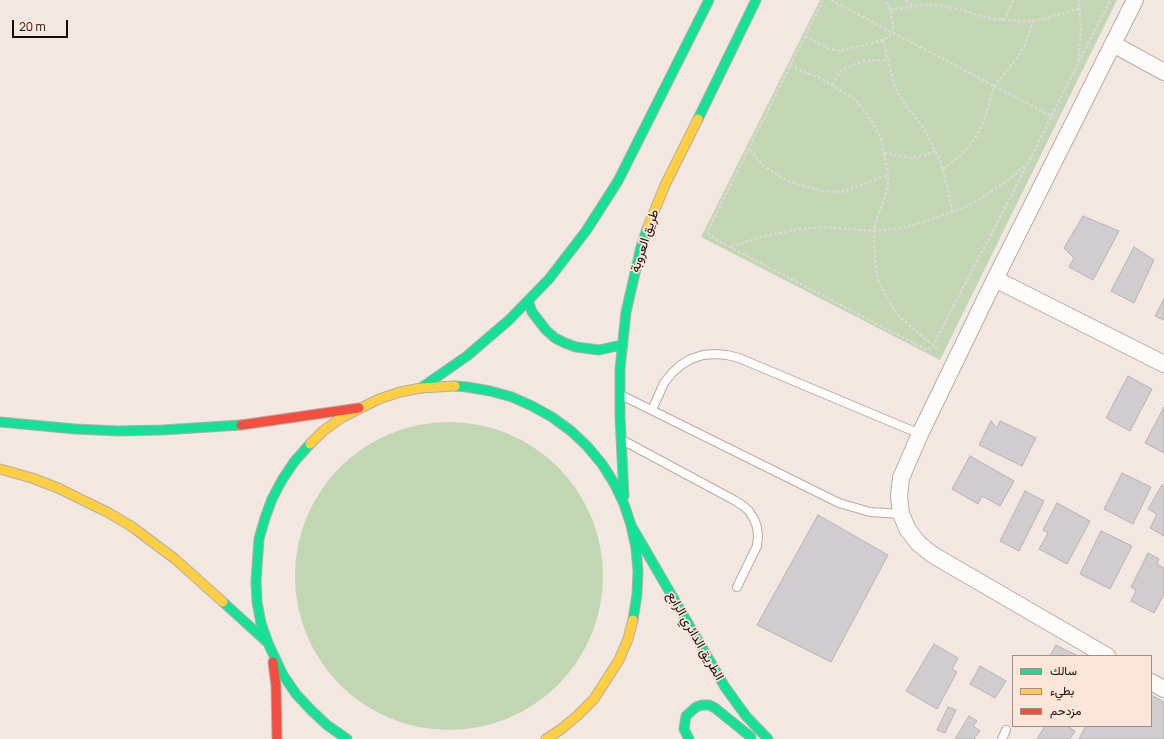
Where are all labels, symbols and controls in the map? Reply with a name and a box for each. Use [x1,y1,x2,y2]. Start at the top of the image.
scale bar [14,12,70,38]
text: 20 m [19,18,46,35]
street label: طريق العروبة [627,207,663,275]
street label: الطريق الدائري الرابع [663,589,727,683]
legend [1012,655,1152,727]
text: سالك [1050,662,1077,679]
text: بطيء [1050,682,1074,699]
text: مزدحم [1050,702,1081,719]

